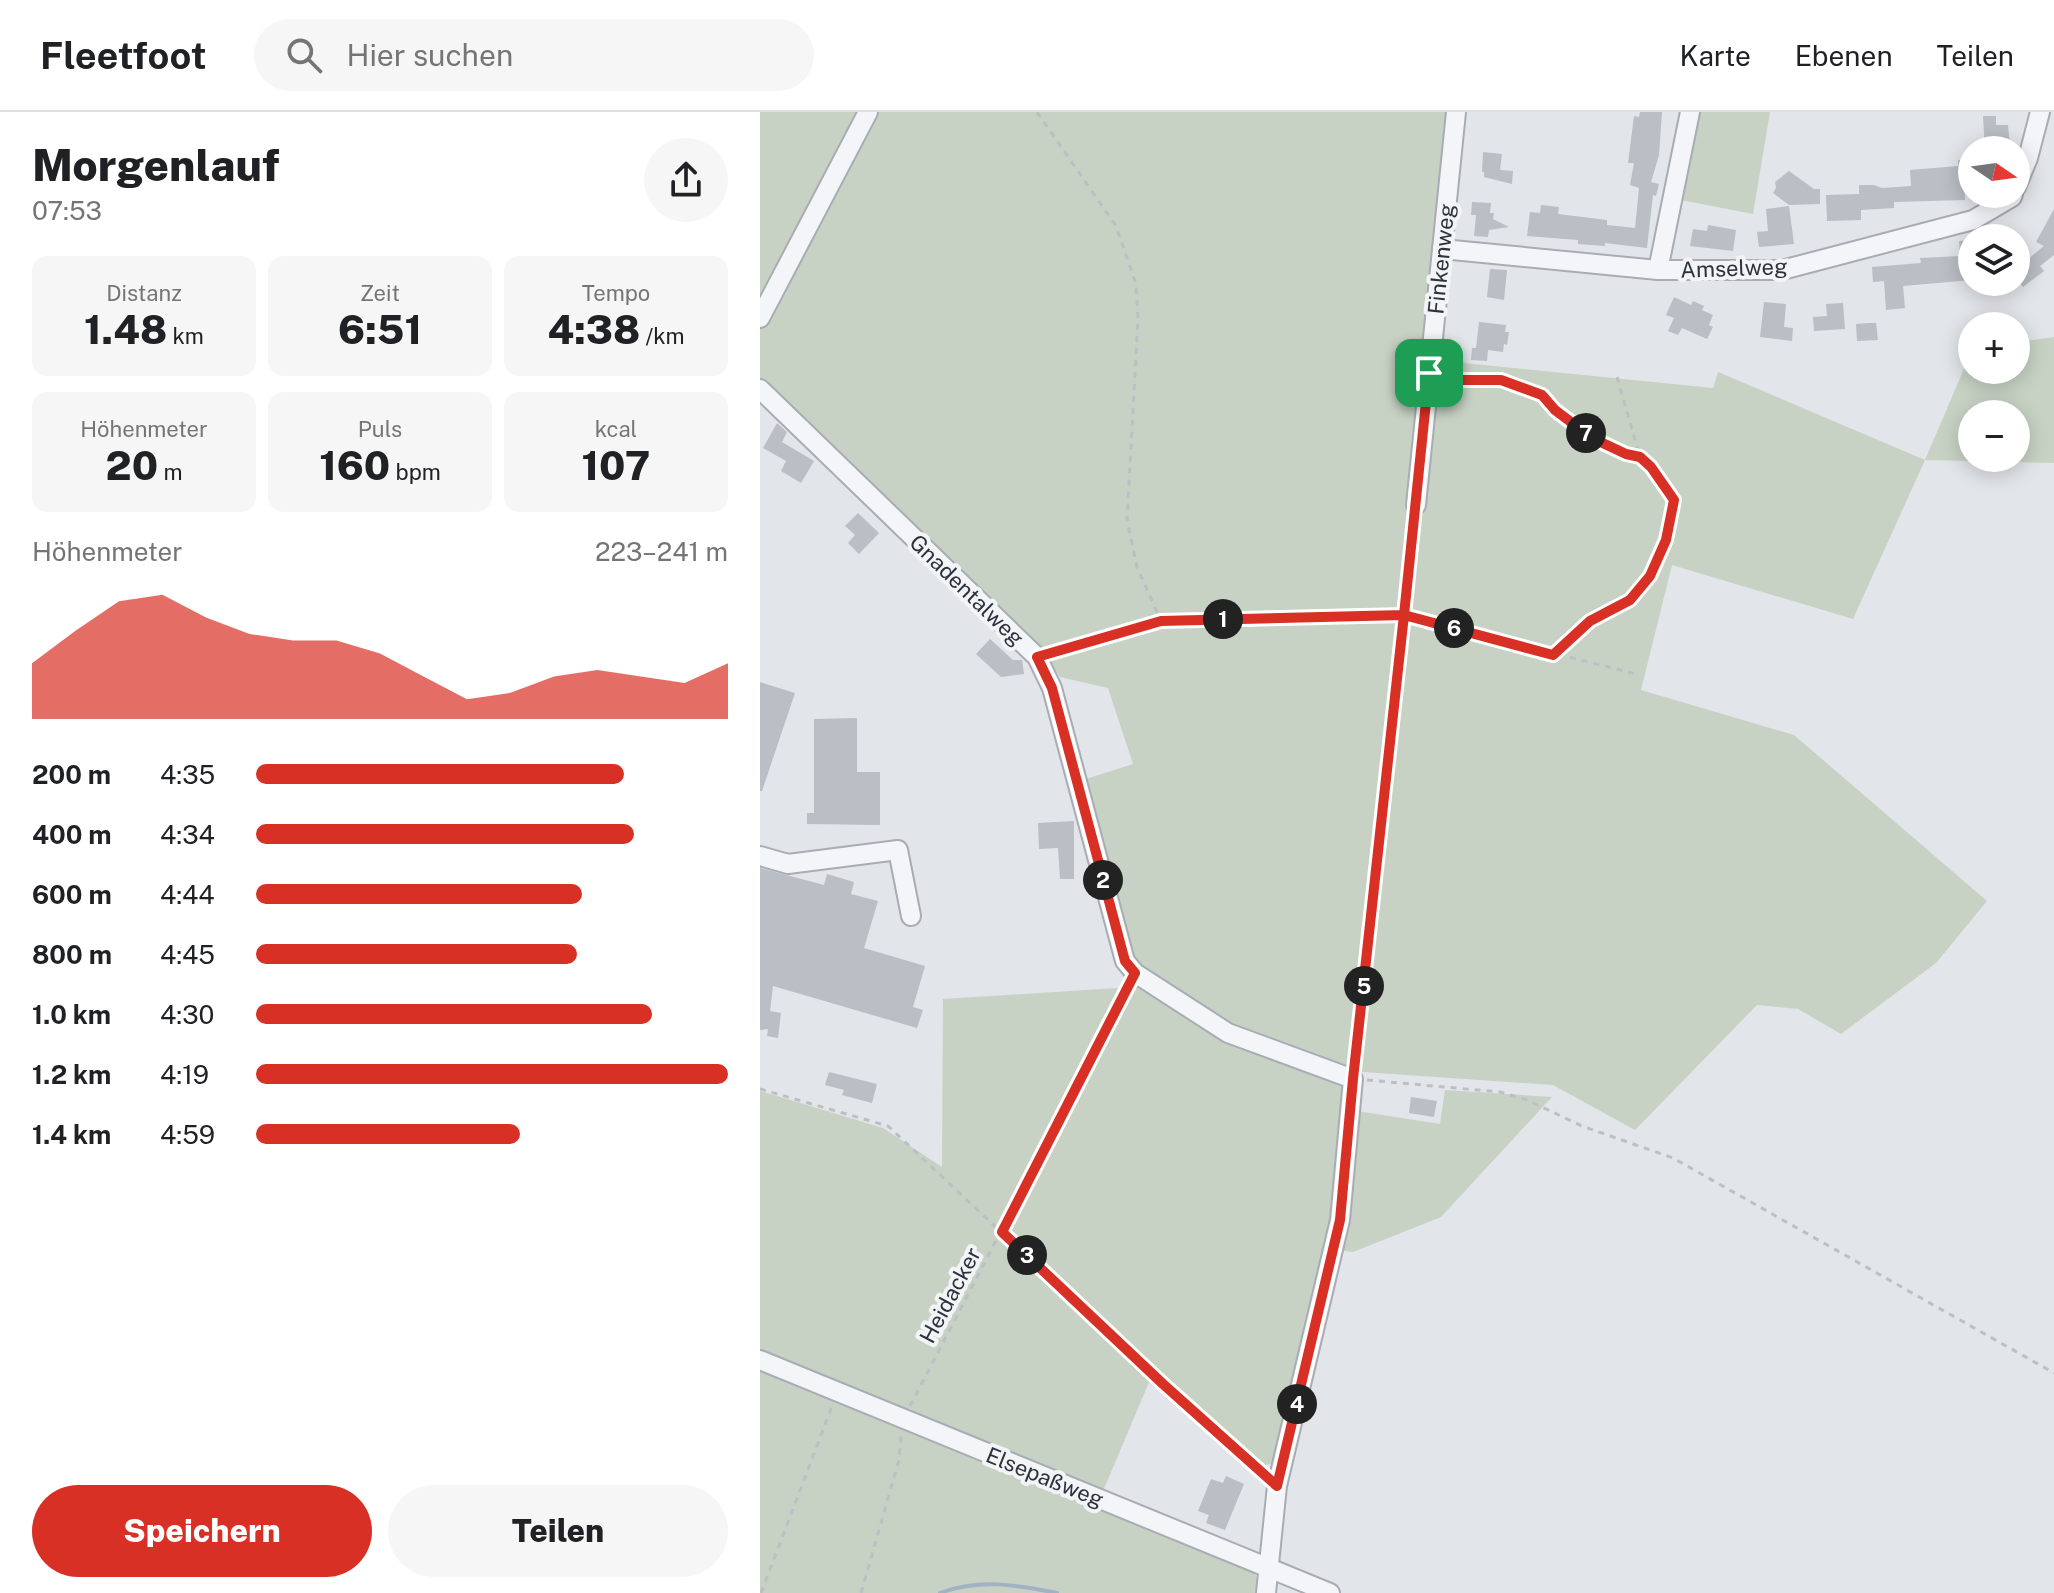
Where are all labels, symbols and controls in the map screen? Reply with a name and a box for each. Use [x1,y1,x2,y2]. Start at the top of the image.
search box [254,19,814,91]
text: Fleetfoot [40,33,206,78]
icon: search [282,33,326,77]
text: Hier suchen [346,37,513,73]
text: Karte [1680,39,1751,72]
text: Ebenen [1795,39,1893,72]
text: Teilen [1937,39,2014,72]
north arrow [1958,136,2030,208]
map controls [1958,136,2030,472]
button: share [644,138,728,222]
text: Morgenlauf [32,139,279,191]
text: 07:53 [32,195,102,226]
street label: Finkenweg [1422,202,1460,316]
button: layers [1958,224,2030,296]
street label: Amselweg [1680,253,1788,283]
text: Distanz [106,280,182,306]
text: Zeit [360,280,400,306]
text: Tempo [582,280,650,306]
text: 1.48 [84,306,167,353]
text: 6:51 [338,306,422,353]
text: 4:38 [547,306,640,353]
button: + [1958,312,2030,384]
text: km [167,323,204,349]
text: /km [640,323,685,349]
pin [1395,339,1463,407]
icon: arrive [1407,351,1451,395]
button: − [1958,400,2030,472]
pin: 7 [1566,413,1606,453]
text: Höhenmeter [80,416,208,442]
text: Puls [358,416,402,442]
text: kcal [595,416,637,442]
text: 7 [1579,420,1593,446]
text: 20 [106,442,158,489]
text: 160 [319,442,390,489]
text: 107 [582,442,650,489]
text: m [158,459,182,485]
text: bpm [390,459,441,485]
street label: Gnadentalweg [905,529,1029,651]
text: Höhenmeter [32,536,182,567]
text: 223–241 m [595,536,728,567]
pin: 1 [1203,599,1243,639]
text: 1 [1218,606,1228,632]
pin: 6 [1434,608,1474,648]
text: 6 [1447,615,1461,641]
text: 200 m [32,759,111,790]
text: 4:35 [160,759,215,790]
text: 400 m [32,819,112,850]
text: 4:34 [160,819,215,850]
pin: 2 [1083,860,1123,900]
text: 2 [1096,867,1110,893]
text: 600 m [32,879,112,910]
text: 4:44 [160,879,215,910]
text: 800 m [32,939,112,970]
text: 4:45 [160,939,215,970]
pin: 5 [1344,966,1384,1006]
text: 5 [1357,973,1371,999]
text: 1.0 km [32,999,111,1030]
text: 4:30 [160,999,214,1030]
text: 1.2 km [32,1059,111,1090]
text: 4:19 [160,1059,209,1090]
text: 1.4 km [32,1119,111,1150]
text: 4:59 [160,1119,215,1150]
pin: 3 [1007,1235,1047,1275]
text: 3 [1020,1242,1034,1268]
street label: Heidacker [914,1243,986,1347]
pin: 4 [1277,1384,1317,1424]
text: 4 [1290,1391,1304,1417]
street label: Elsepaßweg [982,1442,1108,1512]
button: Speichern [32,1485,372,1577]
button: Teilen [388,1485,728,1577]

